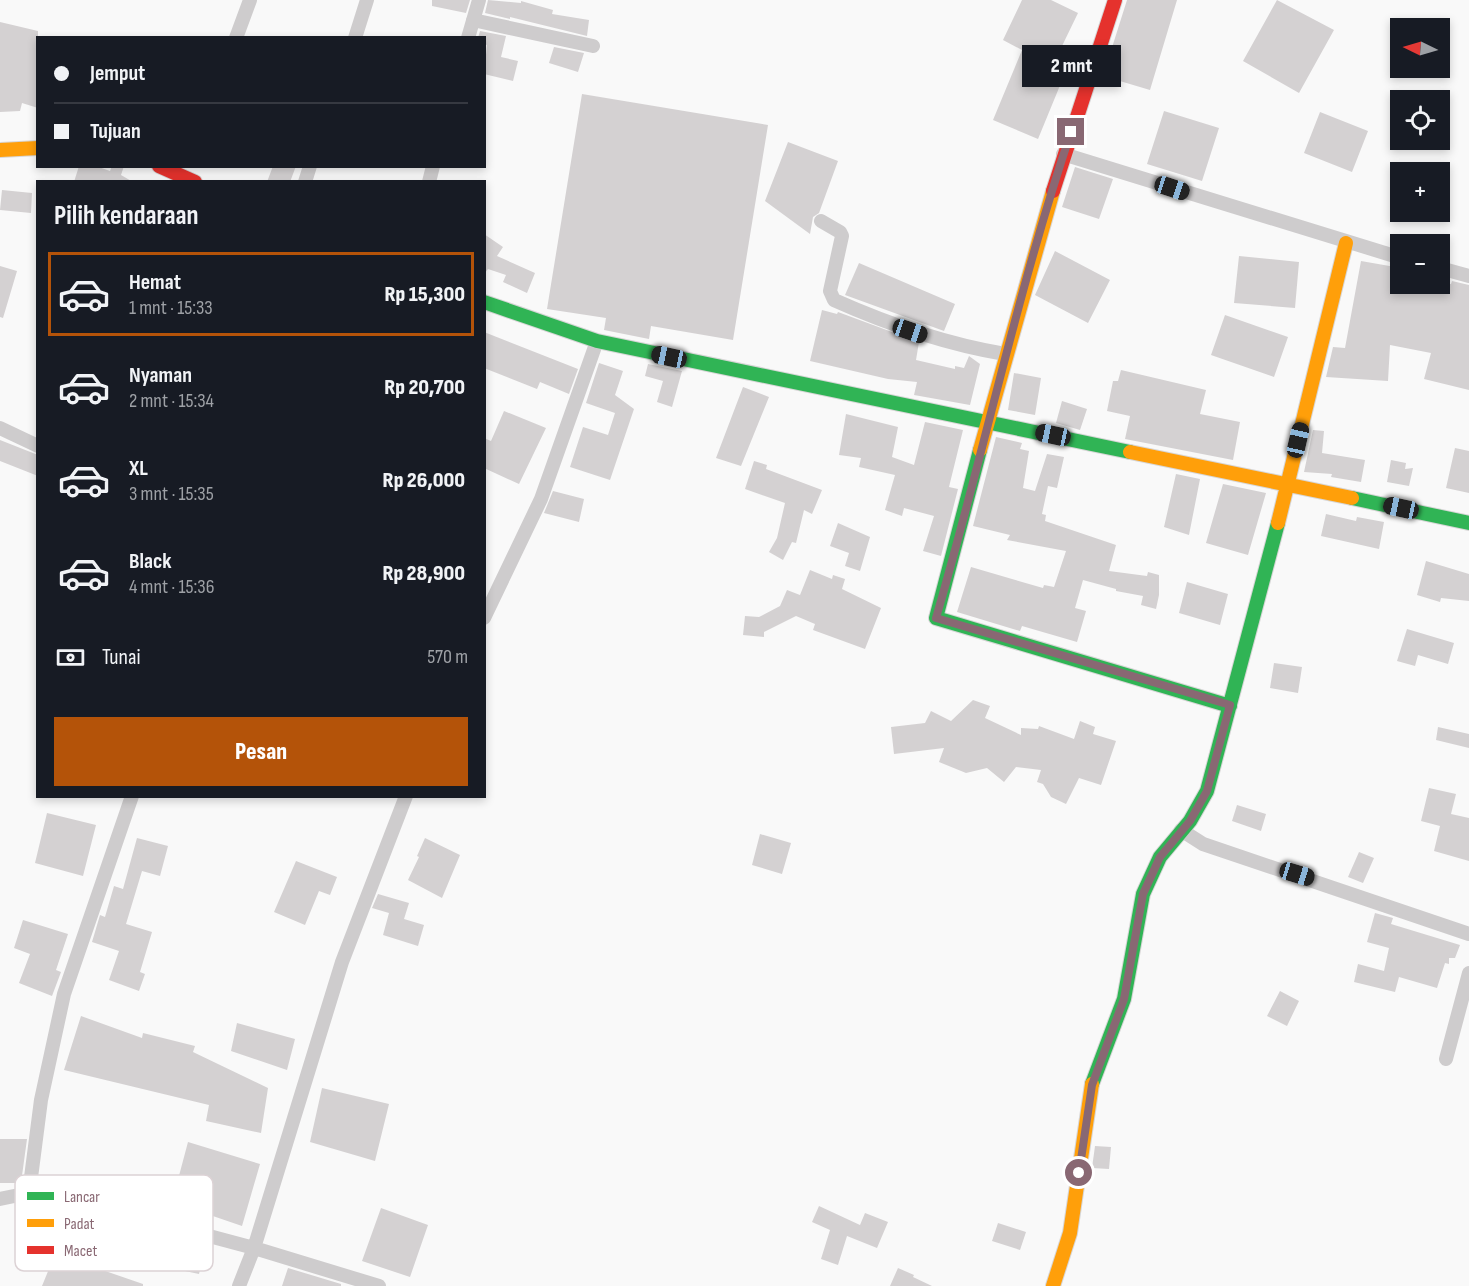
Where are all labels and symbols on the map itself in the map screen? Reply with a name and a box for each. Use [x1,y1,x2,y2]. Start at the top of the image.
north arrow [1390,18,1450,78]
callout: 2 mnt [1022,45,1120,87]
route end [1057,118,1084,145]
car [1152,174,1192,202]
car [890,317,930,345]
car [650,344,688,370]
car [1285,420,1311,460]
car [1034,422,1072,448]
car [1382,495,1420,521]
car [1277,860,1317,888]
route start [1065,1159,1092,1186]
legend [15,1175,213,1271]
text: Lancar [64,1188,100,1207]
text: Padat [64,1215,95,1234]
text: Macet [64,1242,97,1261]

